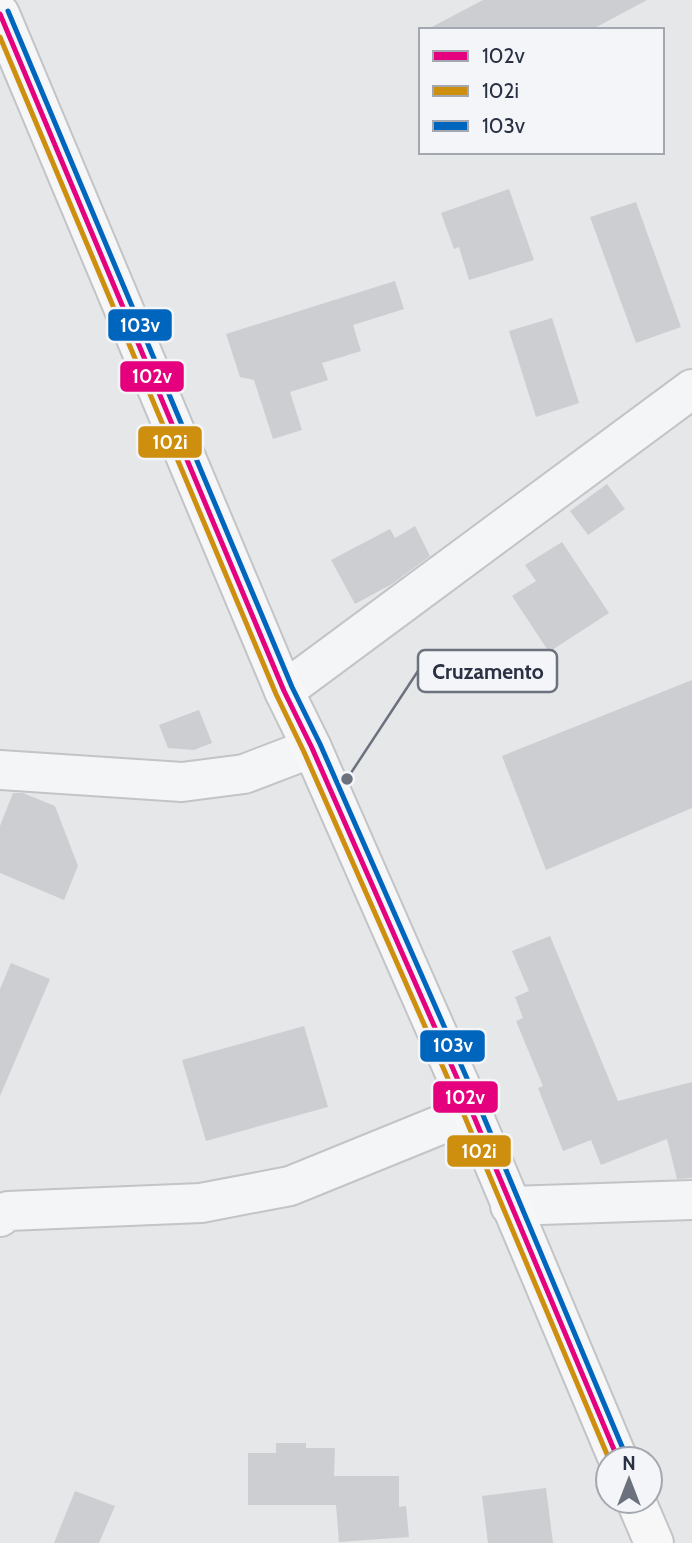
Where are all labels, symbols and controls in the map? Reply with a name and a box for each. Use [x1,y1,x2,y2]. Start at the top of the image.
legend [419,28,664,154]
text: 102v [482,43,526,68]
text: 102i [482,78,519,103]
text: 103v [482,113,526,138]
line badge: 103v [107,308,173,342]
text: 103v [120,314,161,337]
line badge: 102v [119,360,185,393]
text: 102v [132,365,173,388]
line badge: 102i [137,425,203,459]
text: 102i [152,431,188,454]
callout: Cruzamento [418,650,557,692]
text: Cruzamento [432,659,544,684]
line badge: 103v [419,1029,486,1063]
text: 103v [433,1034,474,1057]
line badge: 102v [432,1080,499,1114]
text: 102v [445,1086,486,1109]
line badge: 102i [446,1134,512,1168]
text: 102i [461,1140,497,1163]
north arrow [594,1445,664,1515]
text: N [622,1452,636,1475]

